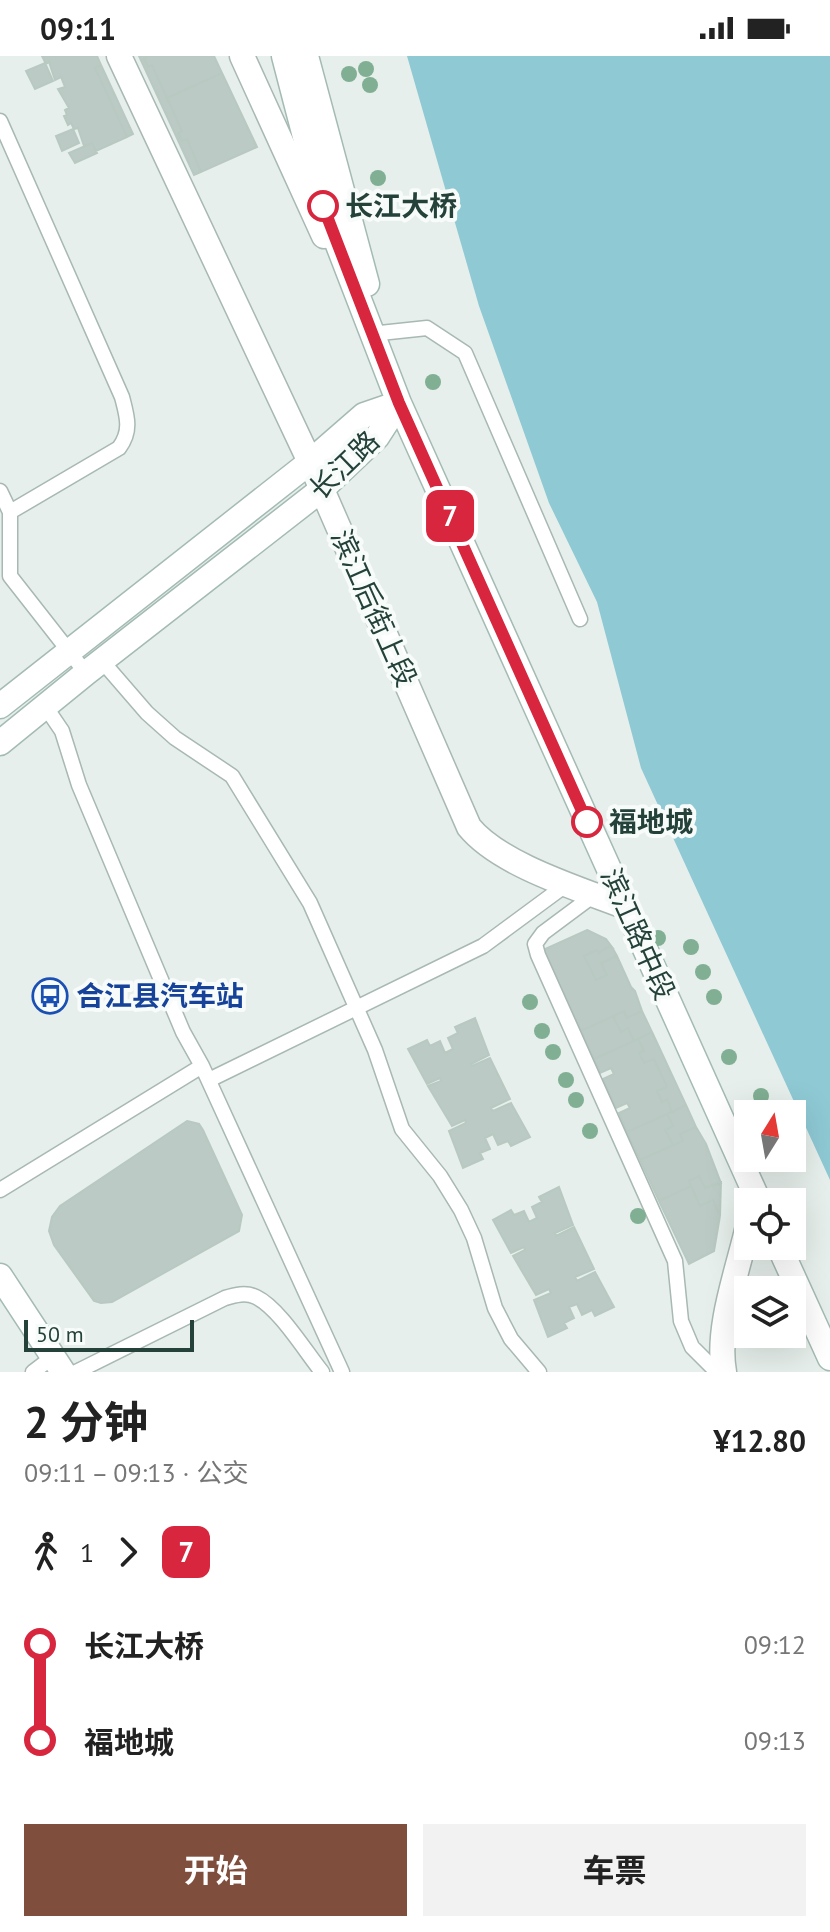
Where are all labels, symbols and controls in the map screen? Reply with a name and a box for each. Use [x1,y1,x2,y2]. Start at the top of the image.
text: 09:11 [40,9,116,48]
place label: 长江大桥 [345,187,457,224]
marker: 长江大桥 [308,191,338,221]
street label: 长江路 [301,422,387,507]
line badge: 7 [424,490,476,542]
text: 7 [442,497,458,534]
street label: 滨江后街上段 [323,524,426,692]
place label: 福地城 [609,803,693,840]
marker: 福地城 [572,807,602,837]
street label: 滨江路中段 [593,862,684,1005]
bus stop icon: 合江县汽车站 [31,977,69,1015]
place label: 合江县汽车站 [76,977,244,1014]
north arrow [734,1100,806,1172]
map controls [734,1100,806,1348]
button: locate [734,1188,806,1260]
button: layers [734,1276,806,1348]
scale bar [24,1316,194,1352]
text: 50 m [36,1320,84,1348]
text: 2 分钟 [24,1393,148,1450]
text: ¥12.80 [714,1421,806,1460]
text: 09:11 – 09:13 · 公交 [24,1456,248,1489]
icon: walk [24,1530,68,1574]
icon: forward [106,1530,150,1574]
text: 7 [178,1533,194,1570]
text: 1 [80,1536,94,1569]
text: 长江大桥 [84,1626,204,1665]
text: 09:12 [744,1628,806,1661]
text: 福地城 [84,1722,174,1761]
text: 09:13 [744,1724,806,1757]
button: 开始 [24,1824,407,1916]
button: 车票 [423,1824,806,1916]

